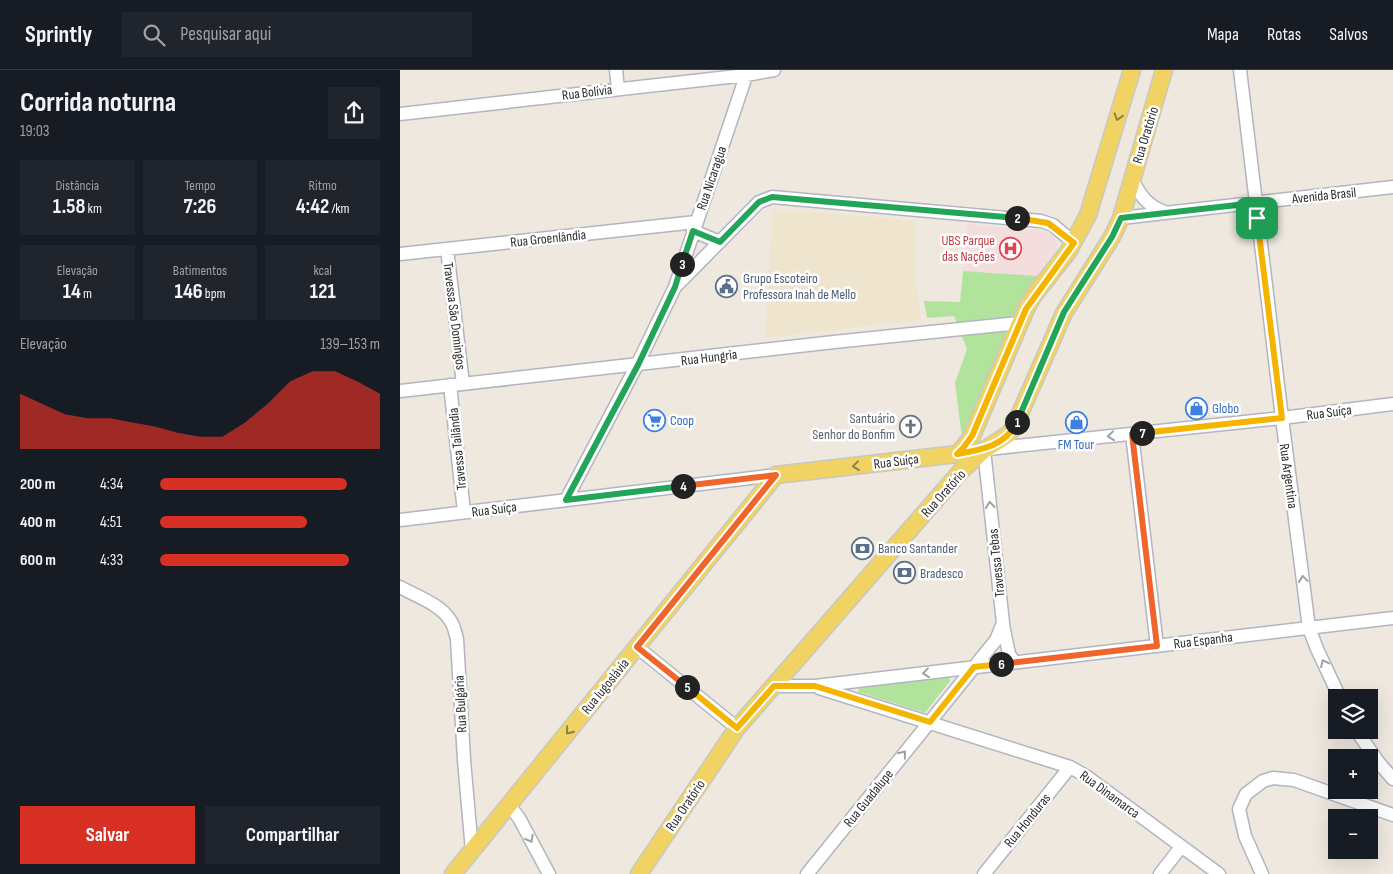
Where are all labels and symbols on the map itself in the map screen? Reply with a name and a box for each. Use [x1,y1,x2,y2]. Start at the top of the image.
street label: Rua Bolívia [561,81,613,104]
street label: Rua Oratório [1129,105,1162,166]
one-way arrow [1113,112,1123,120]
street label: Rua Nicaragua [693,144,730,212]
street label: Avenida Brasil [1290,184,1357,207]
pin [1236,197,1278,239]
pin: 2 [1004,206,1030,230]
street label: Rua Groenlândia [509,226,587,251]
place label: UBS Parque das Nações [941,232,995,265]
hospital icon: UBS Parque das Nações [999,236,1023,260]
pin: 3 [670,252,694,276]
street label: Travessa São Domingos [439,261,470,371]
place label: Grupo Escoteiro Professora Inah de Mello [743,270,856,303]
public building icon: Grupo Escoteiro Professora Inah de Mello [715,274,739,298]
street label: Rua Hungria [680,346,738,369]
shop icon: Globo [1184,396,1208,420]
place label: Globo [1212,400,1239,417]
street label: Rua Suíça [1306,401,1353,424]
street label: Travessa Tailândia [445,407,470,491]
supermarket icon: Coop [642,408,666,432]
place label: Santuário Senhor do Bonfim [812,410,895,443]
pin: 1 [1004,410,1030,434]
shop icon: FM Tour [1064,410,1088,434]
place label: Coop [670,412,694,429]
church icon: Santuário Senhor do Bonfim [899,414,923,438]
pin: 7 [1130,420,1154,446]
one-way arrow [1107,430,1115,441]
place label: FM Tour [1058,436,1094,453]
street label: Rua Argentina [1276,443,1301,510]
street label: Rua Suíça [873,450,920,473]
one-way arrow [852,460,860,471]
street label: Rua Oratório [918,466,969,521]
pin: 4 [670,474,696,498]
street label: Rua Suíça [471,498,518,521]
one-way arrow [985,501,996,509]
street label: Travessa Tebas [984,528,1009,598]
bank icon: Banco Santander [850,536,874,560]
place label: Banco Santander [878,540,958,557]
bank icon: Bradesco [892,561,916,585]
place label: Bradesco [920,565,963,582]
one-way arrow [1298,575,1309,583]
street label: Rua Espanha [1173,628,1234,653]
pin: 6 [988,652,1014,676]
street label: Rua Iugoslávia [578,655,633,717]
one-way arrow [1319,659,1330,668]
one-way arrow [922,667,930,678]
pin: 5 [674,674,700,700]
street label: Rua Bulgária [451,675,470,733]
one-way arrow [567,725,575,734]
one-way arrow [898,751,907,760]
street label: Rua Guadalupe [840,766,897,831]
street label: Rua Dinamarca [1076,767,1143,822]
street label: Rua Oratório [662,776,709,834]
street label: Rua Honduras [1000,790,1054,851]
one-way arrow [524,834,534,843]

